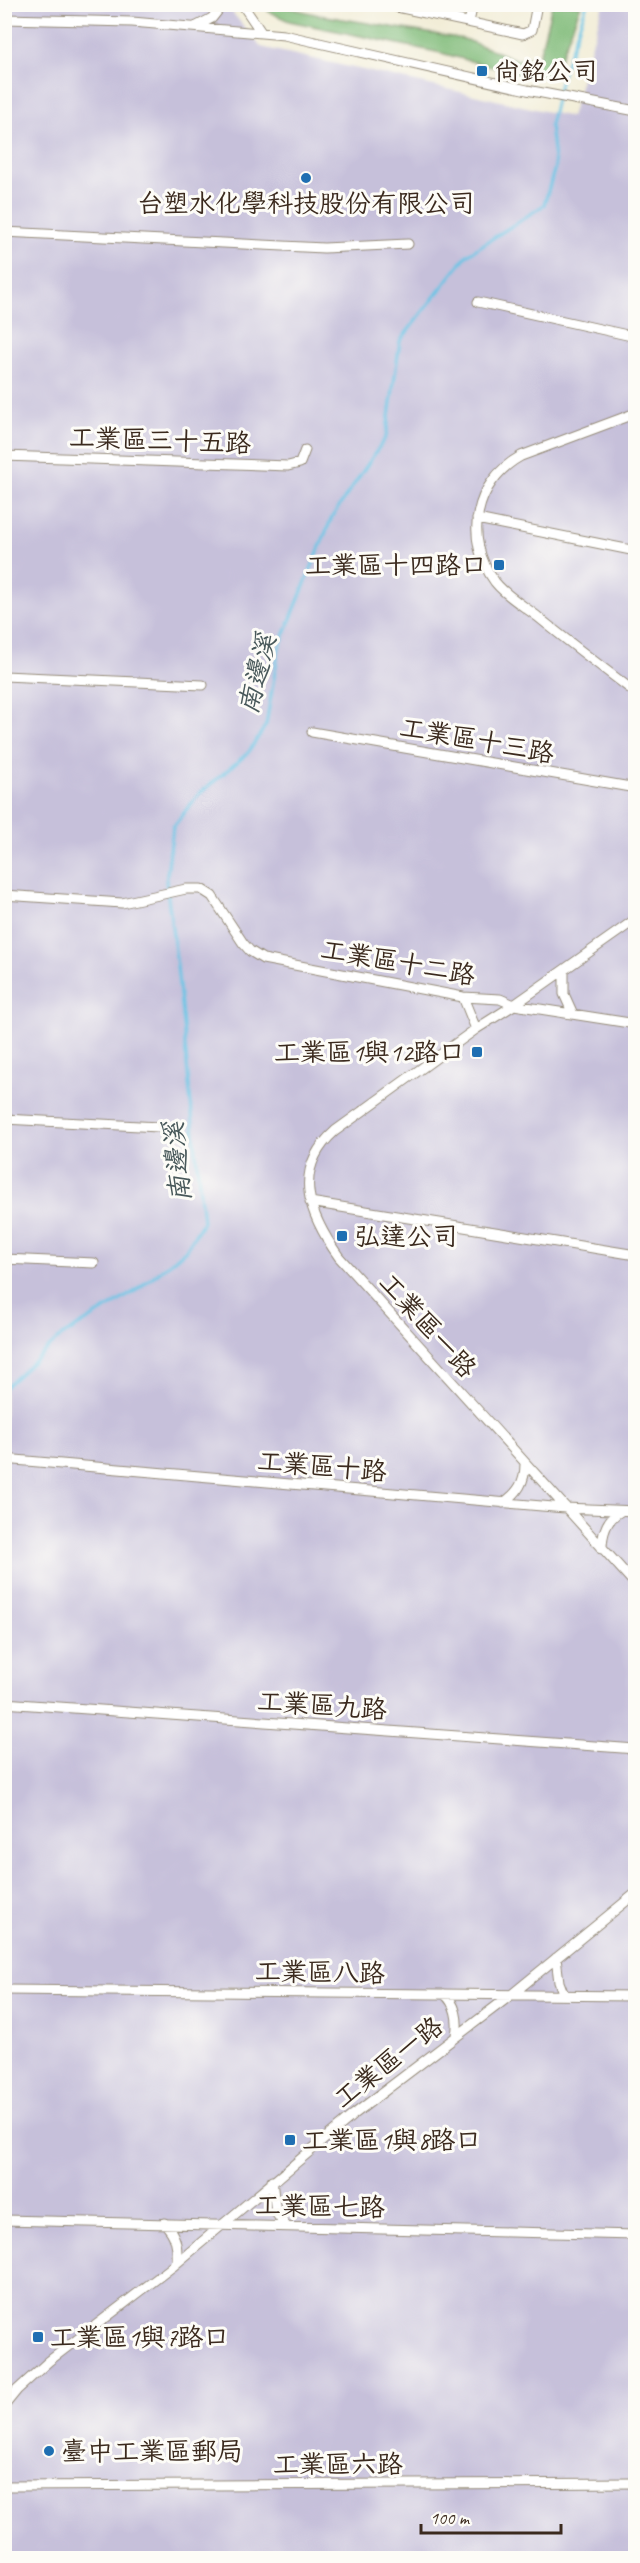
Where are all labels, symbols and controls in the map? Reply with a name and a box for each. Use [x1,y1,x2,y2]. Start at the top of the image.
place label: 尚銘公司 [494,55,598,88]
marker: 尚銘公司 [475,64,489,78]
marker: 台塑水化學科技股份有限公司 [299,171,313,185]
place label: 台塑水化學科技股份有限公司 [137,187,475,220]
street label: 工業區三十五路 [68,421,252,460]
place label: 工業區十四路口 [305,549,487,582]
marker: 工業區十四路口 [492,558,506,572]
water label: 南邊溪 [231,629,284,717]
street label: 工業區十三路 [397,711,557,770]
street label: 工業區十二路 [318,933,478,992]
place label: 工業區1與12路口 [274,1036,465,1069]
marker: 工業區1與12路口 [470,1045,484,1059]
water label: 南邊溪 [156,1118,198,1204]
place label: 弘達公司 [354,1220,458,1253]
marker: 弘達公司 [335,1229,349,1243]
street label: 工業區一路 [372,1266,483,1385]
street label: 工業區十路 [256,1444,388,1489]
street label: 工業區九路 [256,1685,388,1726]
street label: 工業區八路 [255,1955,385,1990]
street label: 工業區一路 [327,2009,450,2115]
place label: 工業區1與8路口 [302,2124,481,2157]
marker: 工業區1與8路口 [283,2133,297,2147]
street label: 工業區七路 [255,2189,385,2224]
place label: 工業區1與7路口 [50,2321,229,2354]
marker: 工業區1與7路口 [31,2330,45,2344]
place label: 臺中工業區郵局 [61,2435,243,2468]
marker: 臺中工業區郵局 [42,2444,56,2458]
street label: 工業區六路 [273,2448,403,2481]
scale bar [421,2497,560,2535]
text: 100 m [430,2507,471,2529]

